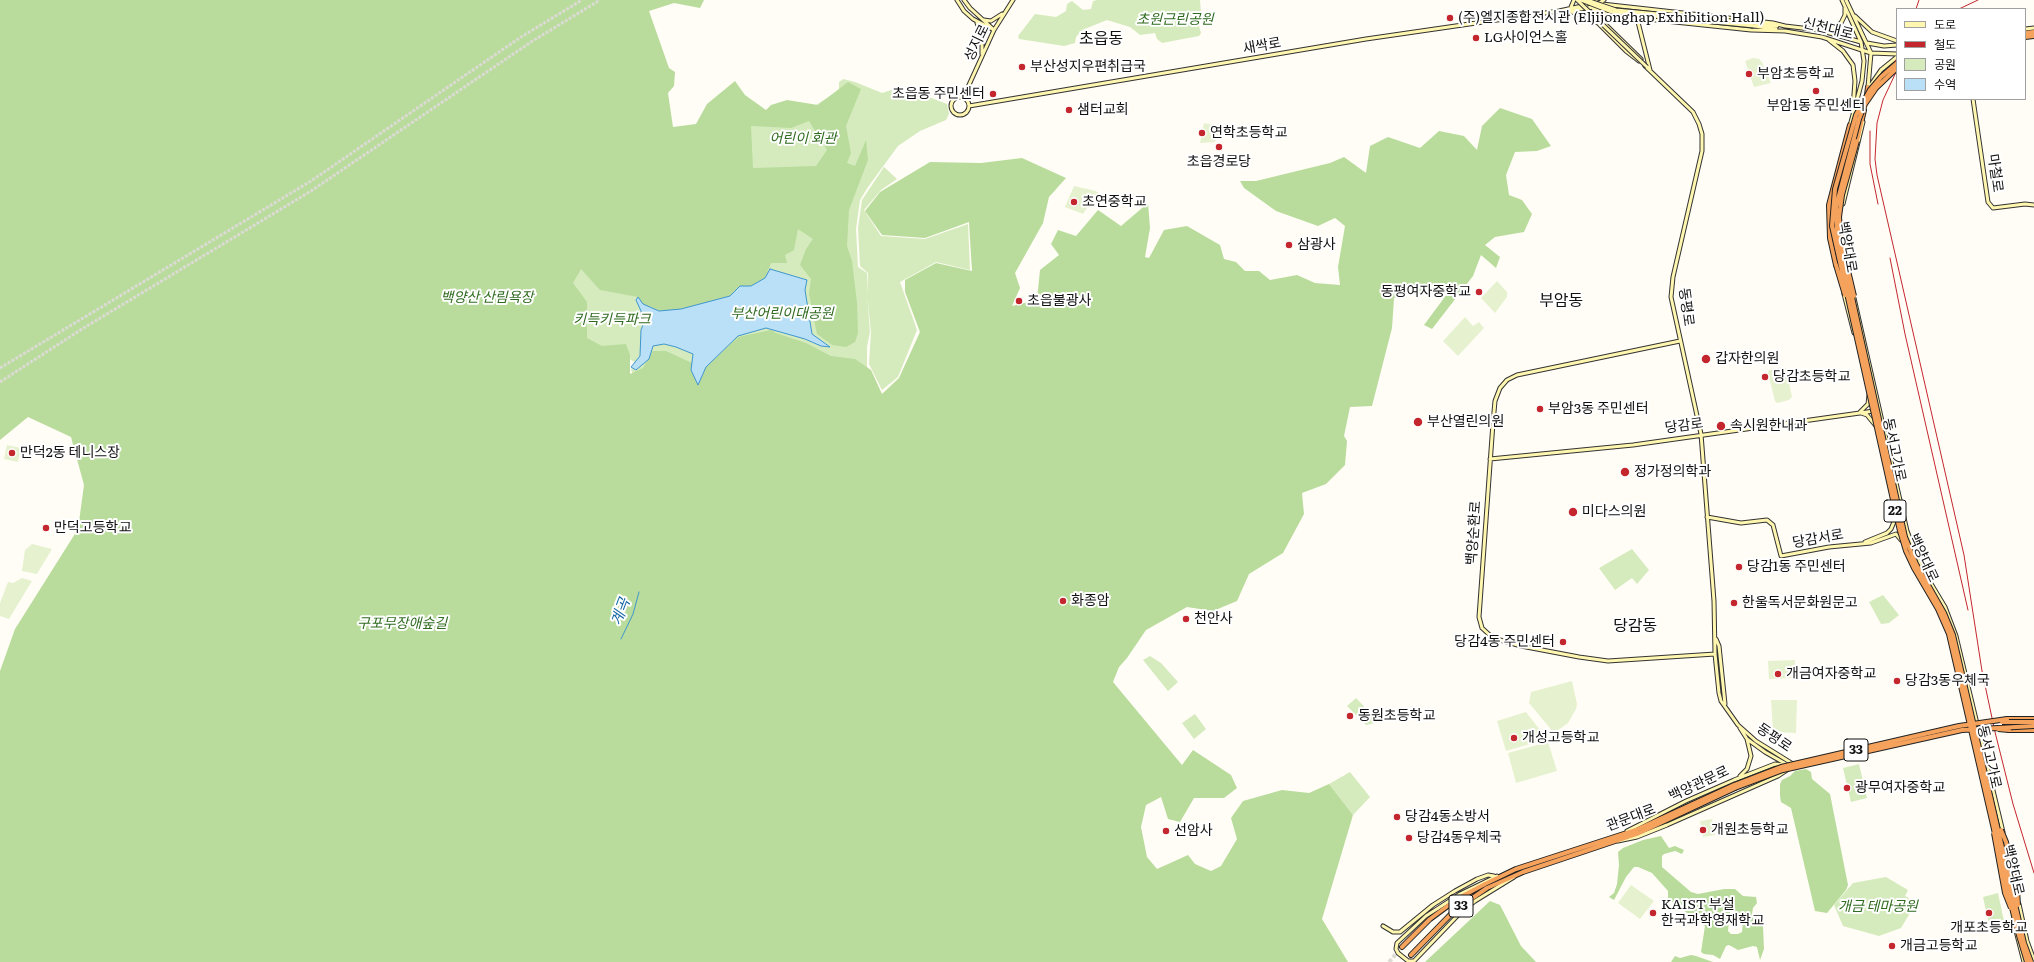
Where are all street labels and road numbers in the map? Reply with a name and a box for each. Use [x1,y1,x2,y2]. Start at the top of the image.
street label: 신천대로 [1801,15,1855,43]
street label: 성지로 [961,22,993,64]
street label: 새싹로 [1242,34,1282,58]
street label: 마철로 [1984,153,2006,193]
street label: 백양대로 [1834,220,1860,274]
street label: 동평로 [1675,287,1697,327]
street label: 당감로 [1664,415,1704,437]
street label: 동서고가로 [1879,417,1909,483]
street label: 백양순환로 [1463,500,1485,566]
road number: 22 [1884,500,1906,522]
street label: 당감서로 [1791,526,1845,552]
street label: 백양대로 [1905,531,1941,585]
street label: 동평로 [1753,720,1795,756]
street label: 동서고가로 [1974,724,2004,790]
road number: 33 [1844,739,1868,761]
street label: 백양관문로 [1666,763,1732,805]
street label: 관문대로 [1604,801,1658,835]
street label: 백양대로 [1999,843,2027,897]
road number: 33 [1449,895,1473,917]

